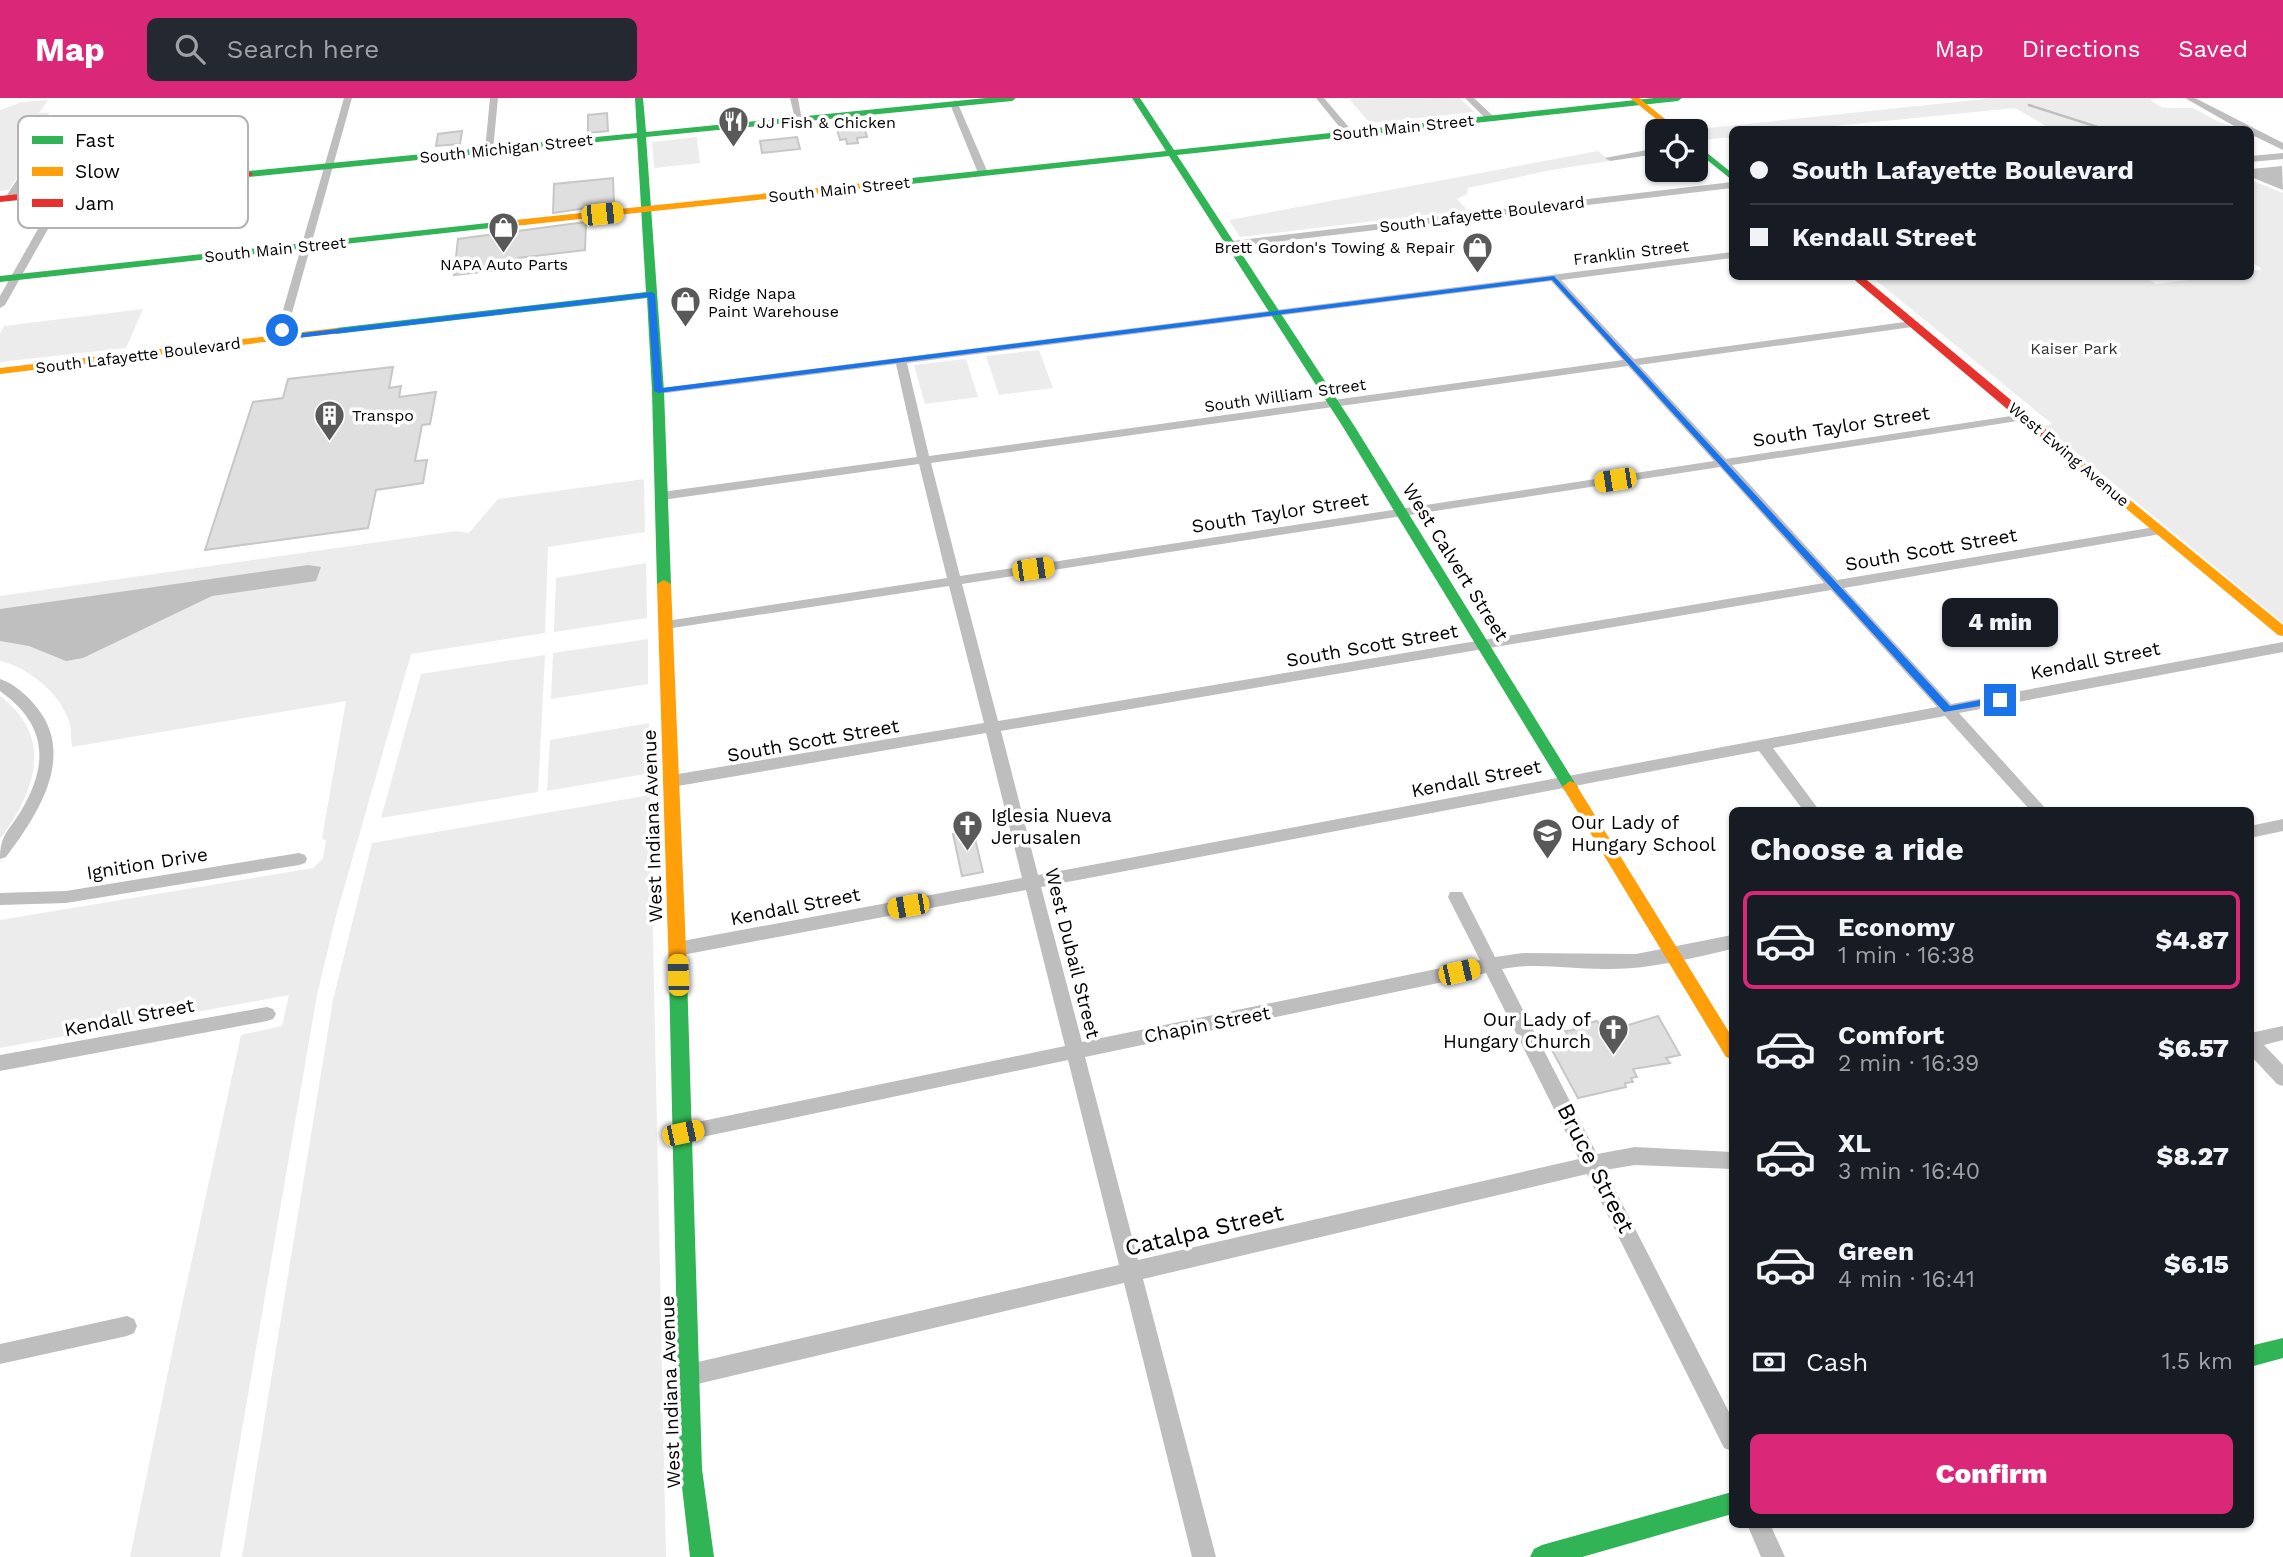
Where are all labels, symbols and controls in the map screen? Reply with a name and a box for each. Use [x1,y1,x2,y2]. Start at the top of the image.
search box [147,18,637,81]
text: Map [35,30,105,69]
icon: search [171,30,209,68]
text: Search here [227,34,379,64]
text: Map [1935,35,1984,63]
text: Directions [2022,35,2140,63]
text: Saved [2178,35,2248,63]
restaurant icon: JJ Fish & Chicken [717,105,751,149]
street label: South Main Street [1331,111,1475,144]
place label: JJ Fish & Chicken [757,113,896,132]
legend [18,116,248,228]
map controls [1645,119,1708,182]
button: locate [1645,119,1708,182]
text: Fast [75,129,114,152]
street label: South Michigan Street [419,130,594,167]
text: South Lafayette Boulevard [1792,155,2134,185]
text: Slow [75,160,120,183]
street label: South Main Street [767,173,911,206]
text: Jam [75,192,114,215]
street label: South Lafayette Boulevard [1378,192,1586,236]
car [581,201,624,227]
shop icon: NAPA Auto Parts [487,210,521,254]
text: Kendall Street [1792,222,1976,252]
shop icon: Brett Gordon's Towing & Repair [1461,230,1495,274]
street label: South Main Street [203,233,347,266]
street label: Franklin Street [1572,236,1690,269]
place label: Brett Gordon's Towing & Repair [1214,238,1455,257]
place label: NAPA Auto Parts [440,255,568,274]
place label: Ridge Napa Paint Warehouse [708,284,839,321]
shop icon: Ridge Napa Paint Warehouse [668,285,702,329]
route start [266,314,298,346]
street label: South Lafayette Boulevard [34,333,242,377]
park label: Kaiser Park [2030,339,2118,358]
street label: South William Street [1203,375,1367,416]
building icon: Transpo [312,398,346,442]
street label: West Ewing Avenue [2004,398,2133,510]
street label: South Taylor Street [1751,401,1931,452]
place label: Transpo [352,406,414,425]
car [1593,466,1638,494]
street label: West Calvert Street [1398,479,1514,646]
street label: South Taylor Street [1190,487,1370,538]
street label: South Scott Street [1843,523,2019,576]
car [1011,556,1056,582]
callout: 4 min [1942,598,2058,648]
text: 4 min [1968,609,2032,636]
street label: South Scott Street [1284,619,1460,672]
street label: Kendall Street [2028,637,2162,684]
route end [1984,684,2016,716]
street label: South Scott Street [725,714,901,767]
street label: West Indiana Avenue [638,729,667,923]
street label: Kendall Street [1409,755,1543,802]
place label: Iglesia Nueva Jerusalen [991,804,1112,849]
church icon: Iglesia Nueva Jerusalen [951,809,985,853]
place label: Our Lady of Hungary School [1571,811,1716,856]
school or university icon: Our Lady of Hungary School [1531,816,1565,860]
text: Choose a ride [1750,830,1964,868]
street label: Ignition Drive [85,843,209,884]
street label: West Dubail Street [1040,865,1105,1041]
street label: Kendall Street [728,883,862,930]
car [886,892,931,920]
icon: car [1754,909,1817,972]
text: Economy [1838,912,1955,942]
text: $4.87 [2155,925,2229,955]
text: 1 min · 16:38 [1838,942,1975,969]
car [667,954,690,996]
car [1437,957,1482,987]
street label: Kendall Street [62,994,196,1041]
street label: Chapin Street [1142,1001,1272,1048]
place label: Our Lady of Hungary Church [1443,1008,1592,1053]
church icon: Our Lady of Hungary Church [1597,1013,1631,1057]
icon: car [1754,1017,1817,1080]
text: Comfort [1838,1020,1944,1050]
text: $6.57 [2158,1033,2229,1063]
text: 2 min · 16:39 [1838,1050,1979,1077]
street label: Bruce Street [1551,1099,1640,1238]
car [661,1118,706,1148]
icon: car [1754,1125,1817,1188]
text: XL [1838,1128,1871,1158]
text: $8.27 [2157,1141,2229,1171]
text: 3 min · 16:40 [1838,1158,1980,1185]
street label: Catalpa Street [1122,1199,1286,1262]
icon: car [1754,1233,1817,1296]
text: Green [1838,1236,1914,1266]
text: $6.15 [2164,1249,2229,1279]
text: 4 min · 16:41 [1838,1266,1975,1293]
street label: West Indiana Avenue [656,1295,685,1489]
icon: cash [1750,1343,1788,1381]
text: Cash [1806,1347,1868,1377]
text: 1.5 km [2162,1348,2233,1375]
button: Confirm [1750,1434,2233,1514]

